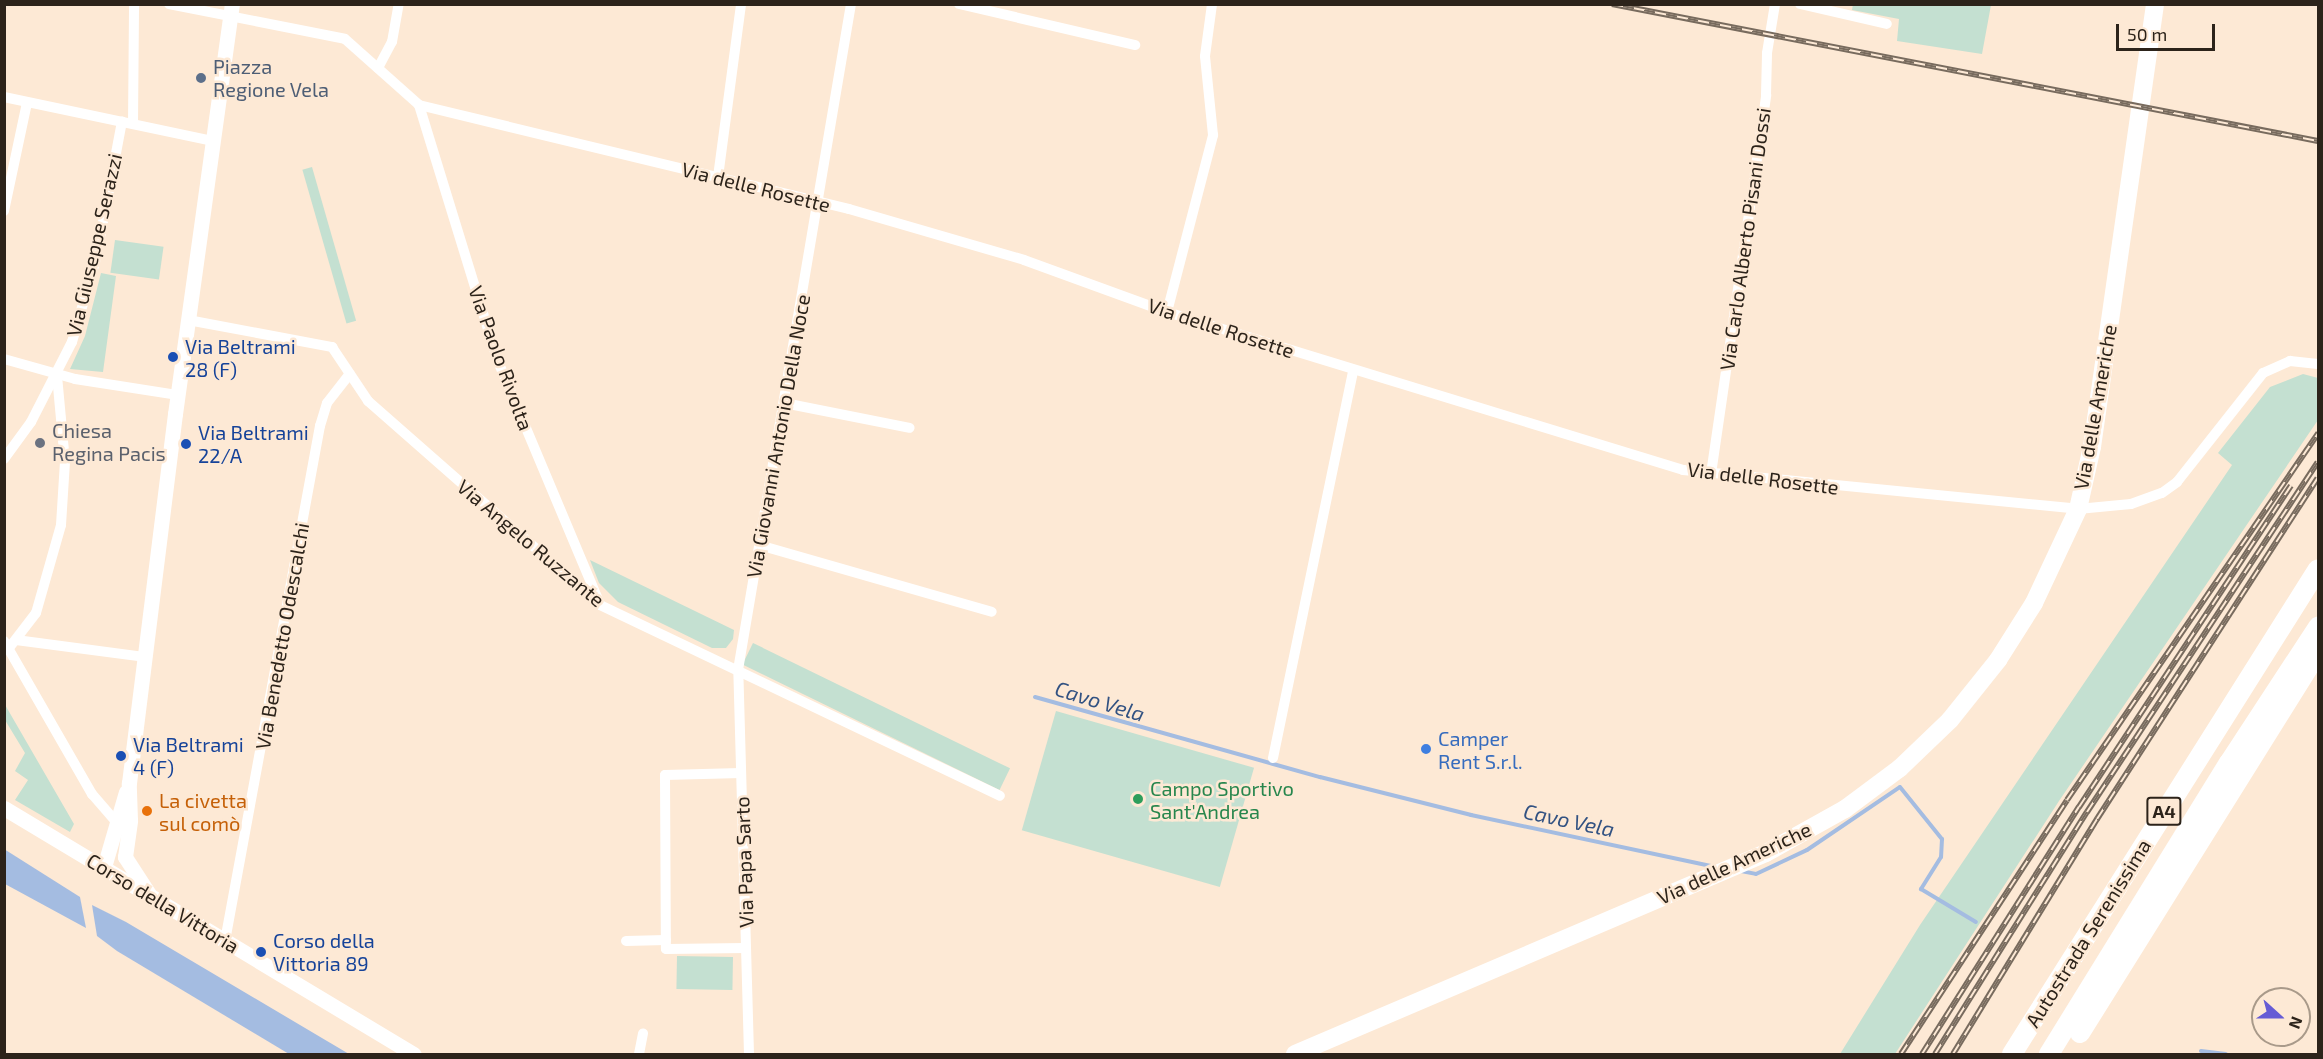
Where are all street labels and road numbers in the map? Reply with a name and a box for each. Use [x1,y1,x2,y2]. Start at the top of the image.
street label: Via Carlo Alberto Pisani Dossi [1715,106,1775,372]
street label: Via Giuseppe Serazzi [61,151,127,339]
street label: Via delle Rosette [679,157,833,217]
street label: Via Paolo Rivolta [464,282,538,434]
street label: Via Giovanni Antonio Della Noce [741,292,815,580]
street label: Via delle Rosette [1145,293,1297,363]
street label: Via delle Americhe [2069,322,2121,492]
street label: Via delle Rosette [1686,457,1840,499]
street label: Via Angelo Ruzzante [452,474,610,612]
street label: Via Benedetto Odescalchi [250,521,314,751]
street label: Via Papa Sarto [730,796,758,928]
road number: A4 [2146,796,2182,826]
street label: Via delle Americhe [1653,817,1815,909]
street label: Autostrada Serenissima [2020,834,2156,1032]
street label: Corso della Vittoria [82,848,244,958]

